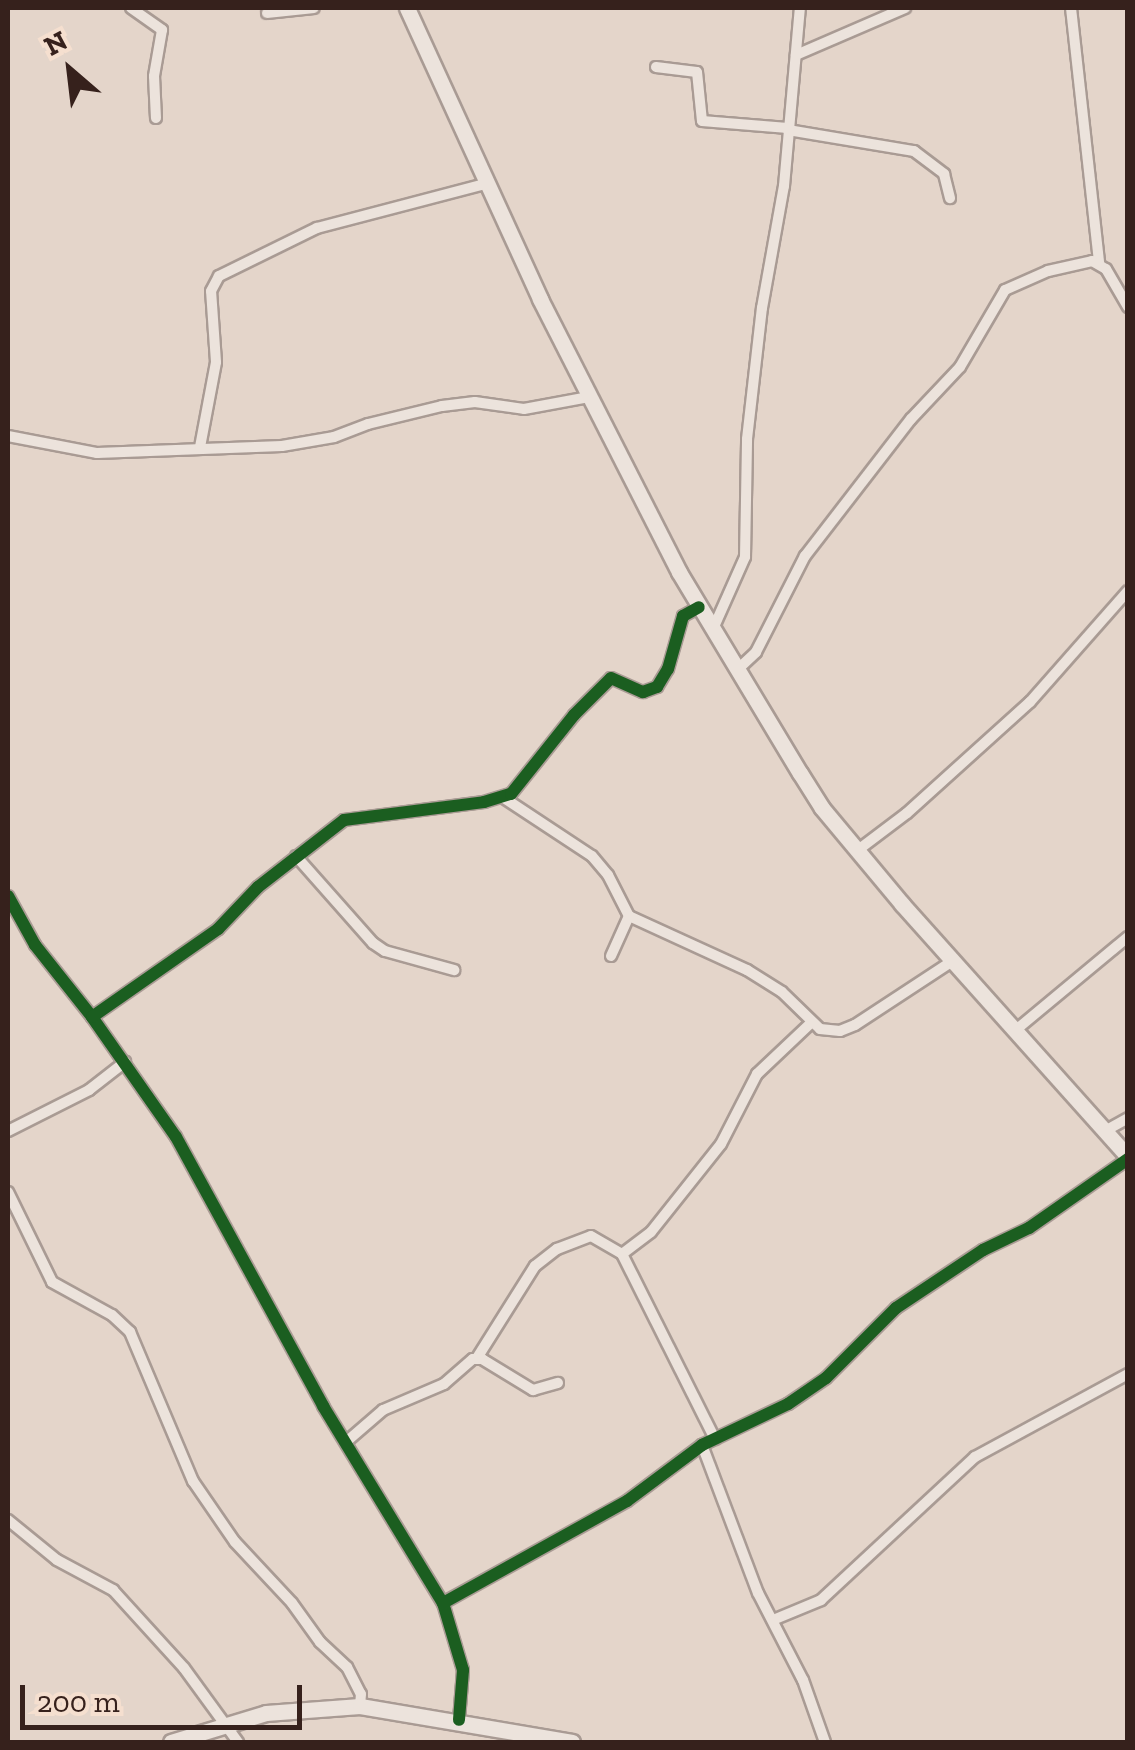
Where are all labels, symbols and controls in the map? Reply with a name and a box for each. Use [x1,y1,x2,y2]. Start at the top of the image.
north arrow [20,20,120,120]
text: N [39,24,73,63]
scale bar [25,1665,308,1727]
text: 200 m [37,1684,120,1720]

